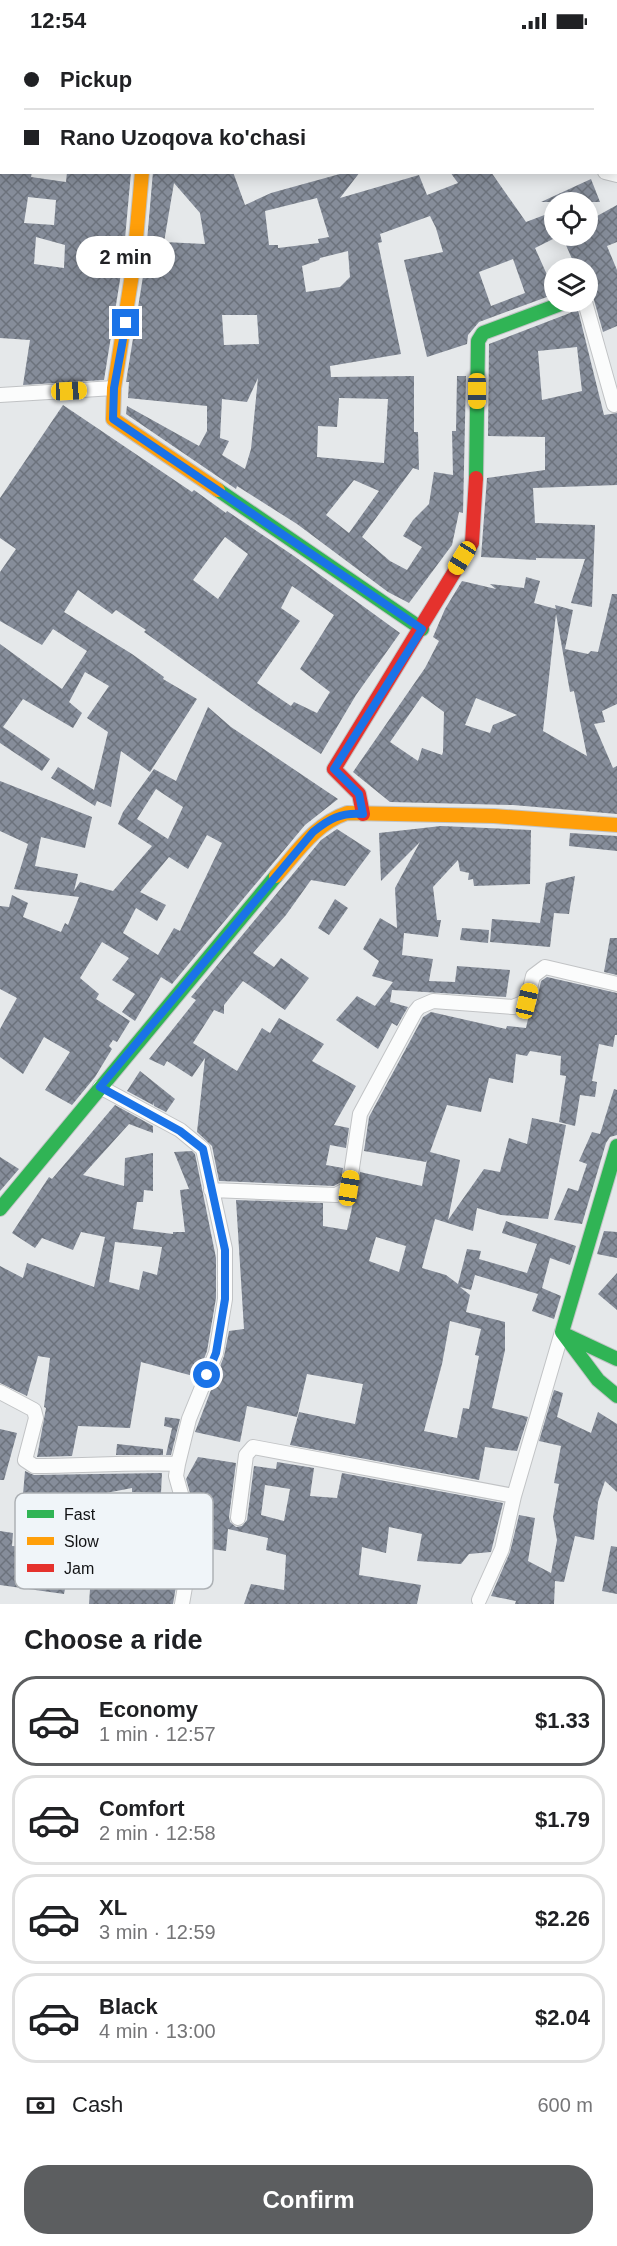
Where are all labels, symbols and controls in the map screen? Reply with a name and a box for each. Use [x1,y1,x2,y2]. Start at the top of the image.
text: 12:54 [30,8,86,33]
text: Pickup [60,67,132,92]
text: Rano Uzoqova ko'chasi [60,125,306,150]
map controls [544,192,598,312]
button: locate [544,192,598,246]
callout: 2 min [76,236,176,278]
text: 2 min [99,246,152,268]
button: layers [544,258,598,312]
route end [112,309,139,336]
car [468,373,486,409]
car [51,381,87,401]
car [445,538,479,578]
car [514,981,540,1021]
car [337,1169,361,1207]
route start [193,1361,220,1388]
legend [15,1493,213,1589]
text: Fast [64,1506,96,1523]
text: Slow [64,1533,99,1550]
text: Jam [64,1560,94,1577]
text: Choose a ride [24,1625,203,1655]
icon: car [27,1694,81,1748]
text: Economy [99,1697,198,1722]
text: $1.33 [535,1708,590,1733]
text: 1 min · 12:57 [99,1723,216,1745]
icon: car [27,1793,81,1847]
text: Comfort [99,1796,185,1821]
text: $1.79 [535,1807,590,1832]
text: 2 min · 12:58 [99,1822,216,1844]
icon: car [27,1892,81,1946]
text: XL [99,1895,127,1920]
text: $2.26 [535,1906,590,1931]
text: 3 min · 12:59 [99,1921,216,1943]
icon: car [27,1991,81,2045]
text: Black [99,1994,158,2019]
text: $2.04 [535,2005,590,2030]
text: 4 min · 13:00 [99,2020,216,2042]
icon: cash [24,2089,57,2122]
text: Cash [72,2092,123,2117]
text: 600 m [537,2094,593,2116]
button: Confirm [24,2165,593,2234]

